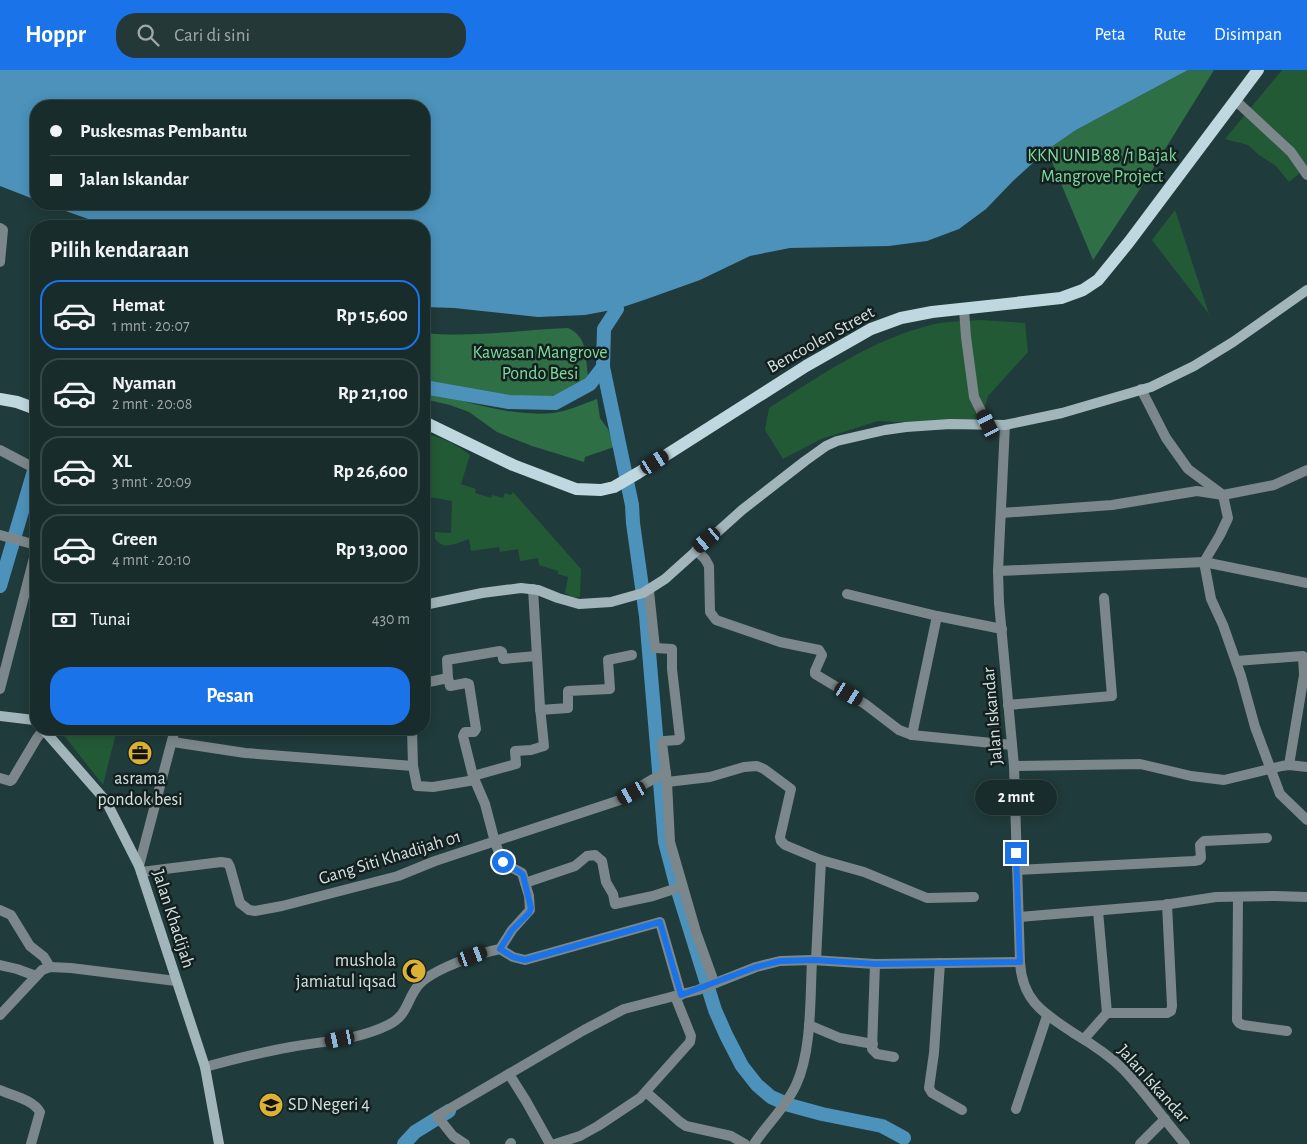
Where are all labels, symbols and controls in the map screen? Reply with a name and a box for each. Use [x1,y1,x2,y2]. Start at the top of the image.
search box [116,13,466,58]
icon: search [134,21,162,49]
text: Hoppr [25,23,86,47]
text: Cari di sini [174,26,250,45]
text: Peta [1094,26,1125,44]
text: Rute [1153,26,1186,44]
text: Disimpan [1214,26,1282,44]
text: Puskesmas Pembantu [80,122,247,141]
park label: KKN UNIB 88 /1 Bajak Mangrove Project [1027,147,1178,186]
text: Jalan Iskandar [80,170,189,189]
text: Pilih kendaraan [50,239,189,261]
icon: car [52,293,97,338]
text: Hemat [112,296,165,315]
street label: Bencoolen Street [765,303,878,377]
text: Rp 15,600 [336,306,408,325]
text: 1 mnt · 20:07 [112,318,190,334]
park label: Kawasan Mangrove Pondo Besi [472,344,608,383]
icon: car [52,371,97,416]
text: Nyaman [112,374,176,393]
text: Rp 21,100 [338,384,408,403]
text: 2 mnt · 20:08 [112,396,192,412]
car [974,407,1001,441]
car [638,448,671,476]
icon: car [52,449,97,494]
text: XL [112,452,132,471]
text: Rp 26,600 [333,462,408,481]
text: 3 mnt · 20:09 [112,474,192,490]
car [690,525,723,555]
icon: car [52,527,97,572]
text: Green [112,530,158,549]
text: Rp 13,000 [335,540,408,559]
text: 4 mnt · 20:10 [112,552,191,568]
icon: cash [50,606,78,634]
text: Tunai [90,610,131,629]
text: 430 m [372,611,410,627]
street label: Jalan Iskandar [980,666,1006,766]
button: Pesan [50,667,410,725]
car [832,680,865,708]
office icon: asrama pondok besi [127,740,153,766]
place label: asrama pondok besi [97,770,183,809]
car [615,779,648,807]
callout: 2 mnt [975,780,1057,816]
text: 2 mnt [998,789,1034,805]
street label: Gang Siti Khadijah 01 [317,828,463,888]
route end [1005,842,1027,864]
route start [492,851,514,873]
street label: Jalan Khadijah [149,868,197,970]
car [456,944,489,968]
place label: mushola jamiatul iqsad [296,952,396,991]
mosque icon: mushola jamiatul iqsad [401,958,427,984]
car [323,1029,356,1049]
street label: Jalan Iskandar [1114,1042,1193,1127]
school or university icon: SD Negeri 4 [258,1092,284,1118]
place label: SD Negeri 4 [288,1096,370,1114]

